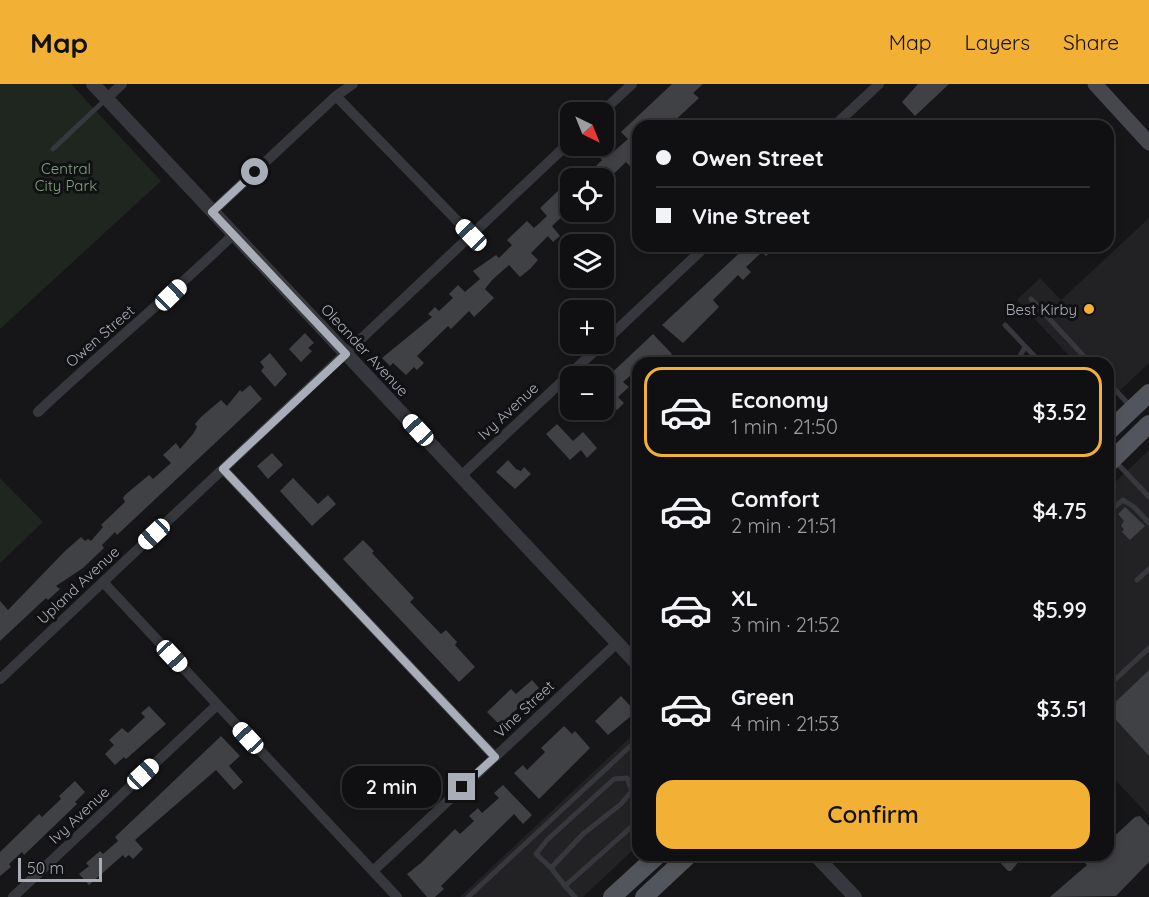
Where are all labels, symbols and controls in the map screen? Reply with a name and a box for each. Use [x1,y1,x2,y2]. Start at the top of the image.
text: Map [30,25,88,60]
text: Map [889,29,932,55]
text: Layers [965,29,1030,55]
text: Share [1063,29,1119,55]
north arrow [560,102,614,156]
map controls [560,102,614,420]
text: Owen Street [692,144,824,172]
route start [241,158,268,185]
park label: Central City Park [35,159,97,195]
button: locate [560,168,614,222]
text: Vine Street [692,202,811,230]
car [452,216,490,254]
button: layers [560,234,614,288]
car [152,276,190,314]
street label: Oleander Avenue [317,300,413,400]
button: + [560,300,614,354]
place label: Best Kirby [1006,300,1077,319]
street label: Owen Street [62,301,138,371]
marker: Best Kirby [1082,302,1096,316]
button: − [560,366,614,420]
street label: Ivy Avenue [474,378,542,444]
icon: car [659,385,713,439]
text: Economy [731,386,829,414]
text: $3.52 [1033,398,1087,426]
car [399,411,437,449]
text: 1 min · 21:50 [731,414,838,439]
icon: car [659,484,713,538]
text: Comfort [731,485,820,513]
text: $4.75 [1032,497,1087,525]
text: 2 min · 21:51 [731,513,837,538]
car [135,515,173,553]
street label: Upland Avenue [33,542,123,628]
icon: car [659,583,713,637]
text: XL [731,584,758,612]
text: $5.99 [1033,596,1087,624]
text: 3 min · 21:52 [731,612,840,637]
car [153,637,191,675]
street label: Vine Street [490,676,558,742]
icon: car [659,682,713,736]
text: Green [731,683,794,711]
text: $3.51 [1037,695,1087,723]
text: 4 min · 21:53 [731,711,840,736]
car [229,719,267,757]
car [124,755,162,793]
callout: 2 min [342,766,441,808]
route end [448,773,475,800]
text: 2 min [366,774,417,799]
button: Confirm [656,780,1090,849]
street label: Ivy Avenue [45,782,113,848]
scale bar [18,855,102,882]
text: 50 m [27,858,64,878]

